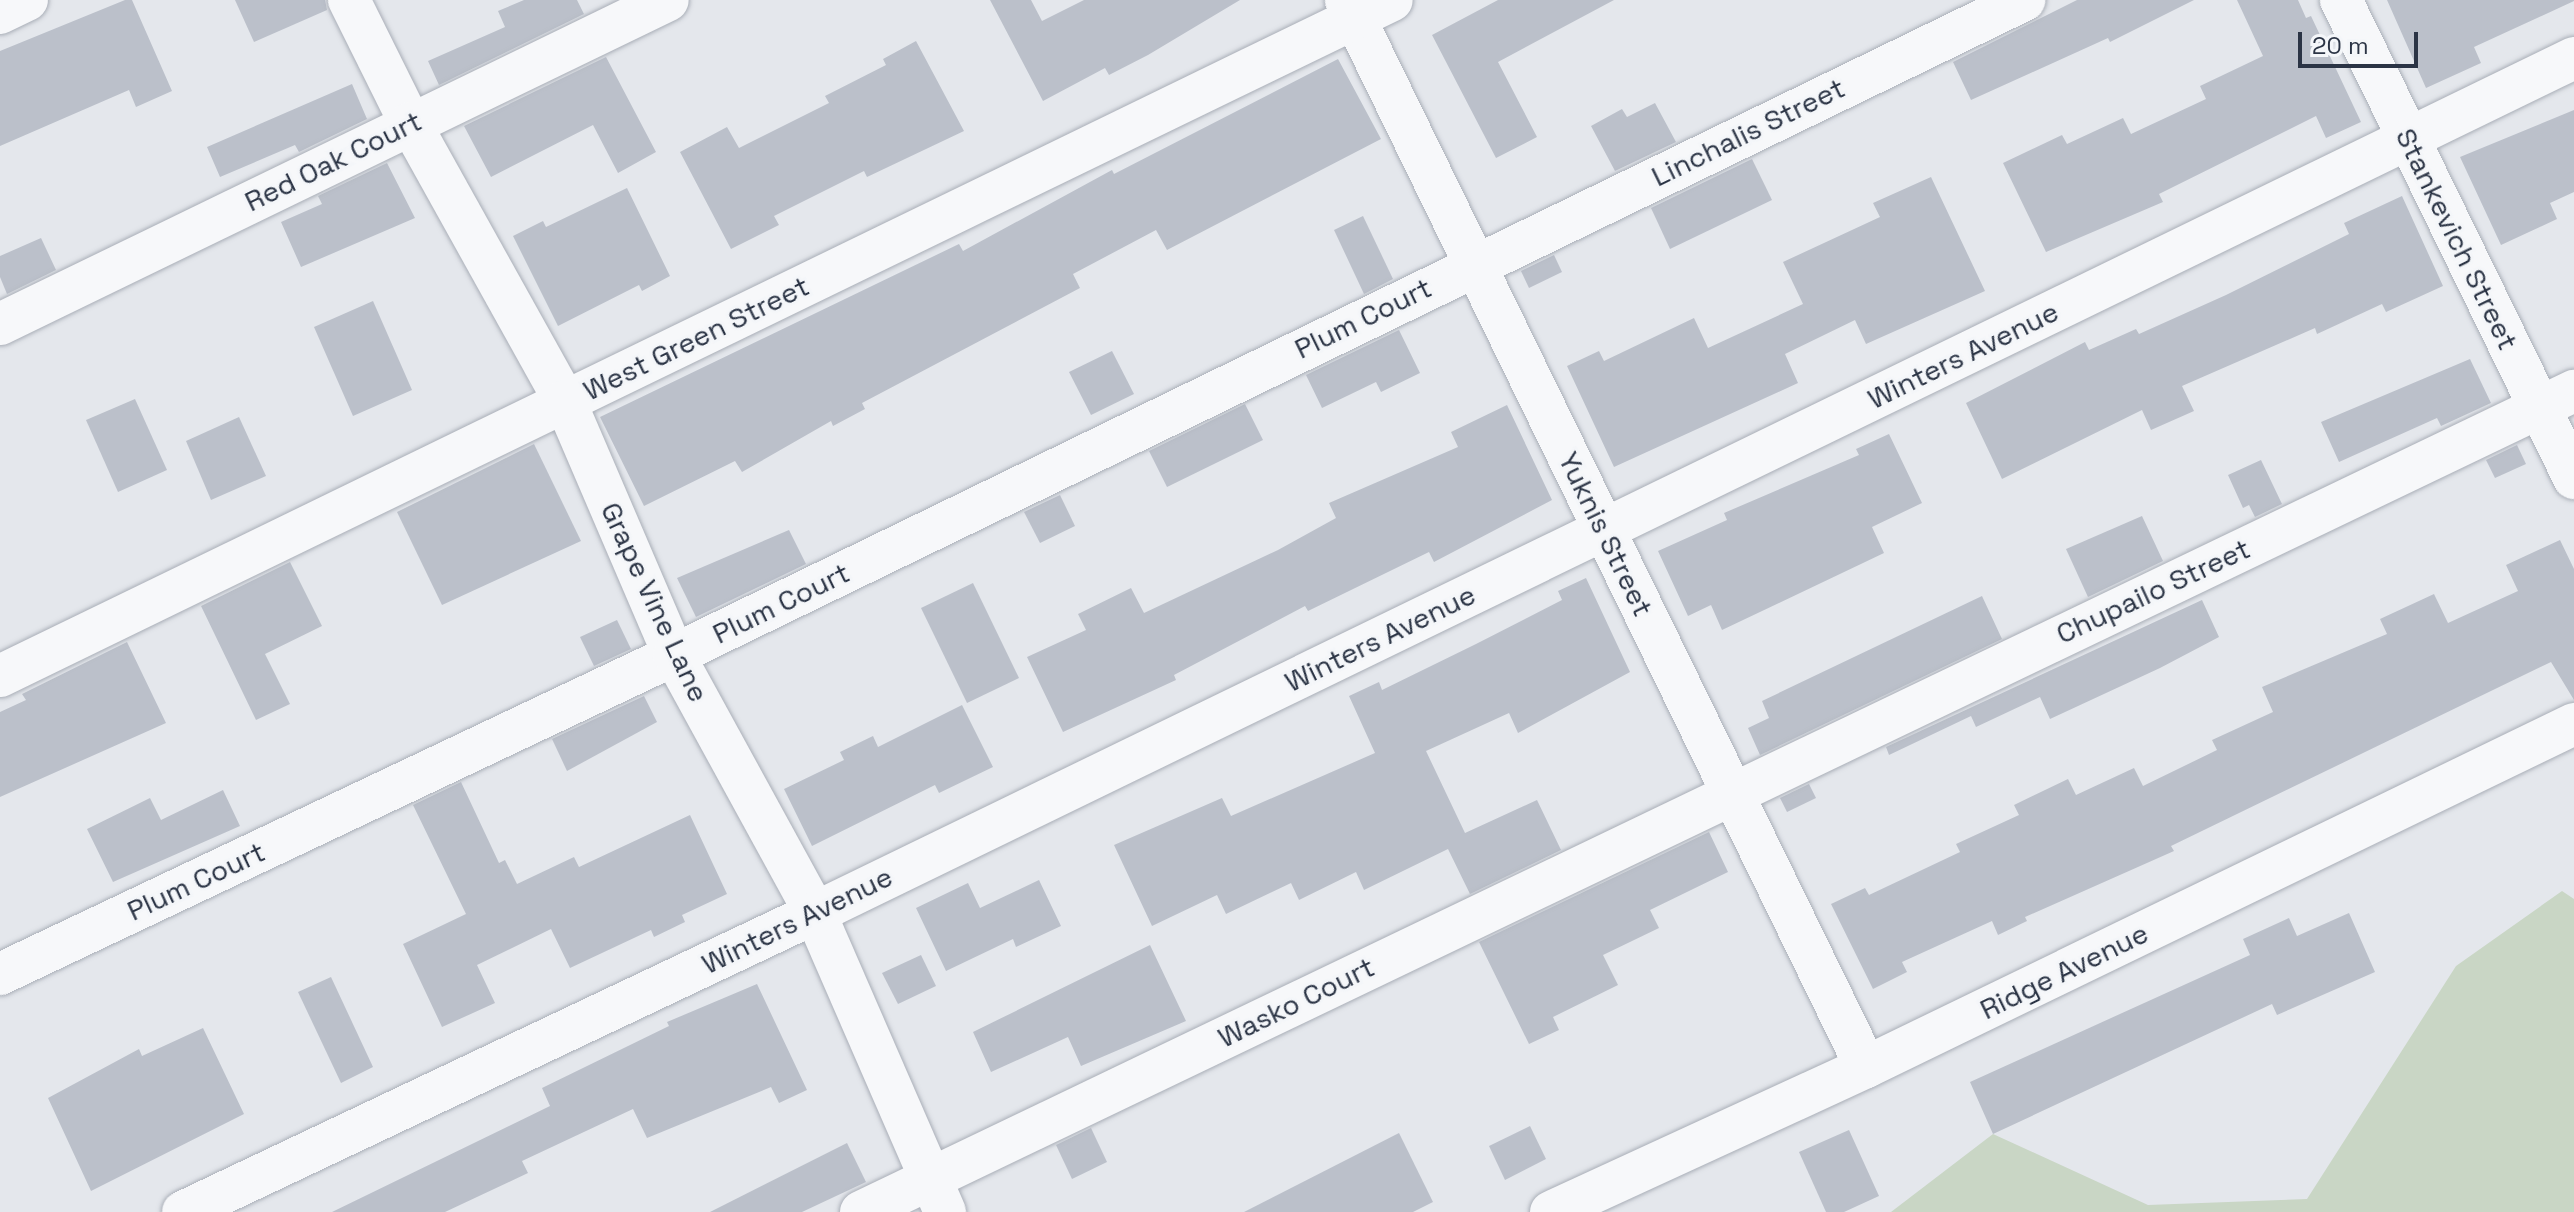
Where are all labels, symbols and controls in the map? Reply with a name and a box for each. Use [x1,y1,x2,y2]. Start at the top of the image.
scale bar [2302,16,2422,66]
text: 20 m [2312,30,2369,61]
street label: Linchalis Street [1646,71,1850,193]
street label: Red Oak Court [239,104,427,218]
street label: Stankevich Street [2389,123,2525,355]
street label: West Green Street [578,269,814,407]
street label: Plum Court [1289,270,1437,366]
street label: Winters Avenue [1862,294,2064,416]
street label: Yuknis Street [1552,446,1660,622]
street label: Grape Vine Lane [594,497,716,707]
street label: Chupailo Street [2051,531,2255,651]
street label: Plum Court [707,555,855,651]
street label: Winters Avenue [1279,577,1481,699]
street label: Plum Court [122,835,270,927]
street label: Winters Avenue [696,859,898,981]
street label: Ridge Avenue [1974,916,2154,1026]
street label: Wasko Court [1212,950,1380,1054]

